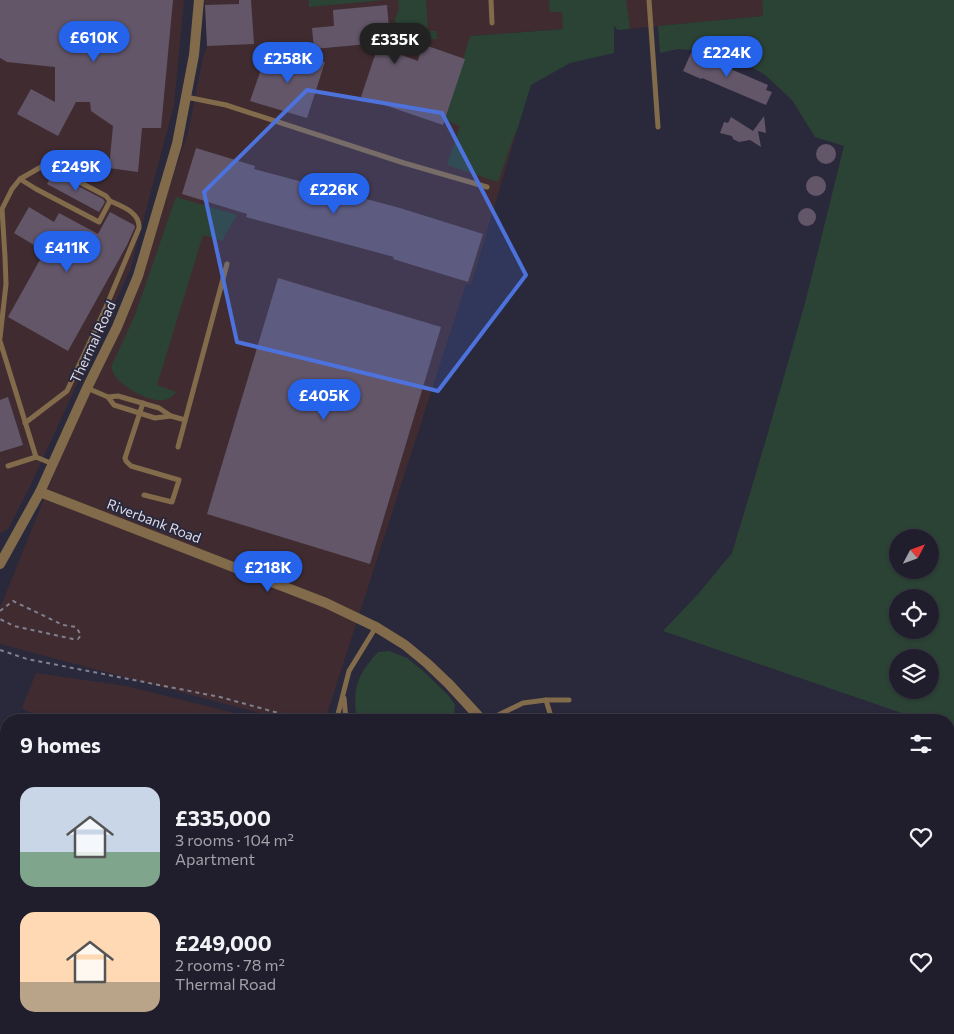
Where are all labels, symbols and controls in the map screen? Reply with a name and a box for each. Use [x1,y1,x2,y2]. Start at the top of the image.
pin: £610K [59,20,129,63]
pin: £335K [360,22,430,65]
text: £610K [70,27,118,46]
text: £335K [371,29,419,48]
pin: £224K [692,36,762,78]
pin: £258K [253,42,323,84]
text: £224K [703,42,751,61]
text: £258K [263,48,313,67]
pin: £249K [41,150,111,192]
text: £249K [51,156,101,175]
pin: £226K [299,172,369,215]
text: £226K [310,179,358,198]
pin: £411K [32,230,102,273]
text: £411K [45,237,89,256]
street label: Thermal Road [66,298,119,385]
pin: £405K [289,378,359,421]
text: £405K [299,385,349,404]
street label: Riverbank Road [105,495,204,546]
north arrow [889,529,939,579]
map controls [889,529,939,699]
pin: £218K [233,550,303,593]
text: £218K [244,557,292,576]
button: locate [889,589,939,639]
button: layers [889,649,939,699]
icon: filters [907,730,935,758]
text: 9 homes [20,732,101,757]
text: £335,000 [175,805,271,830]
icon: home [60,807,120,867]
icon: heart [907,823,935,851]
text: 3 rooms · 104 m² [175,830,294,849]
text: Apartment [175,849,255,868]
text: £249,000 [175,930,272,955]
icon: home [60,932,120,992]
icon: heart [907,948,935,976]
text: 2 rooms · 78 m² [175,955,285,974]
text: Thermal Road [175,974,276,993]

